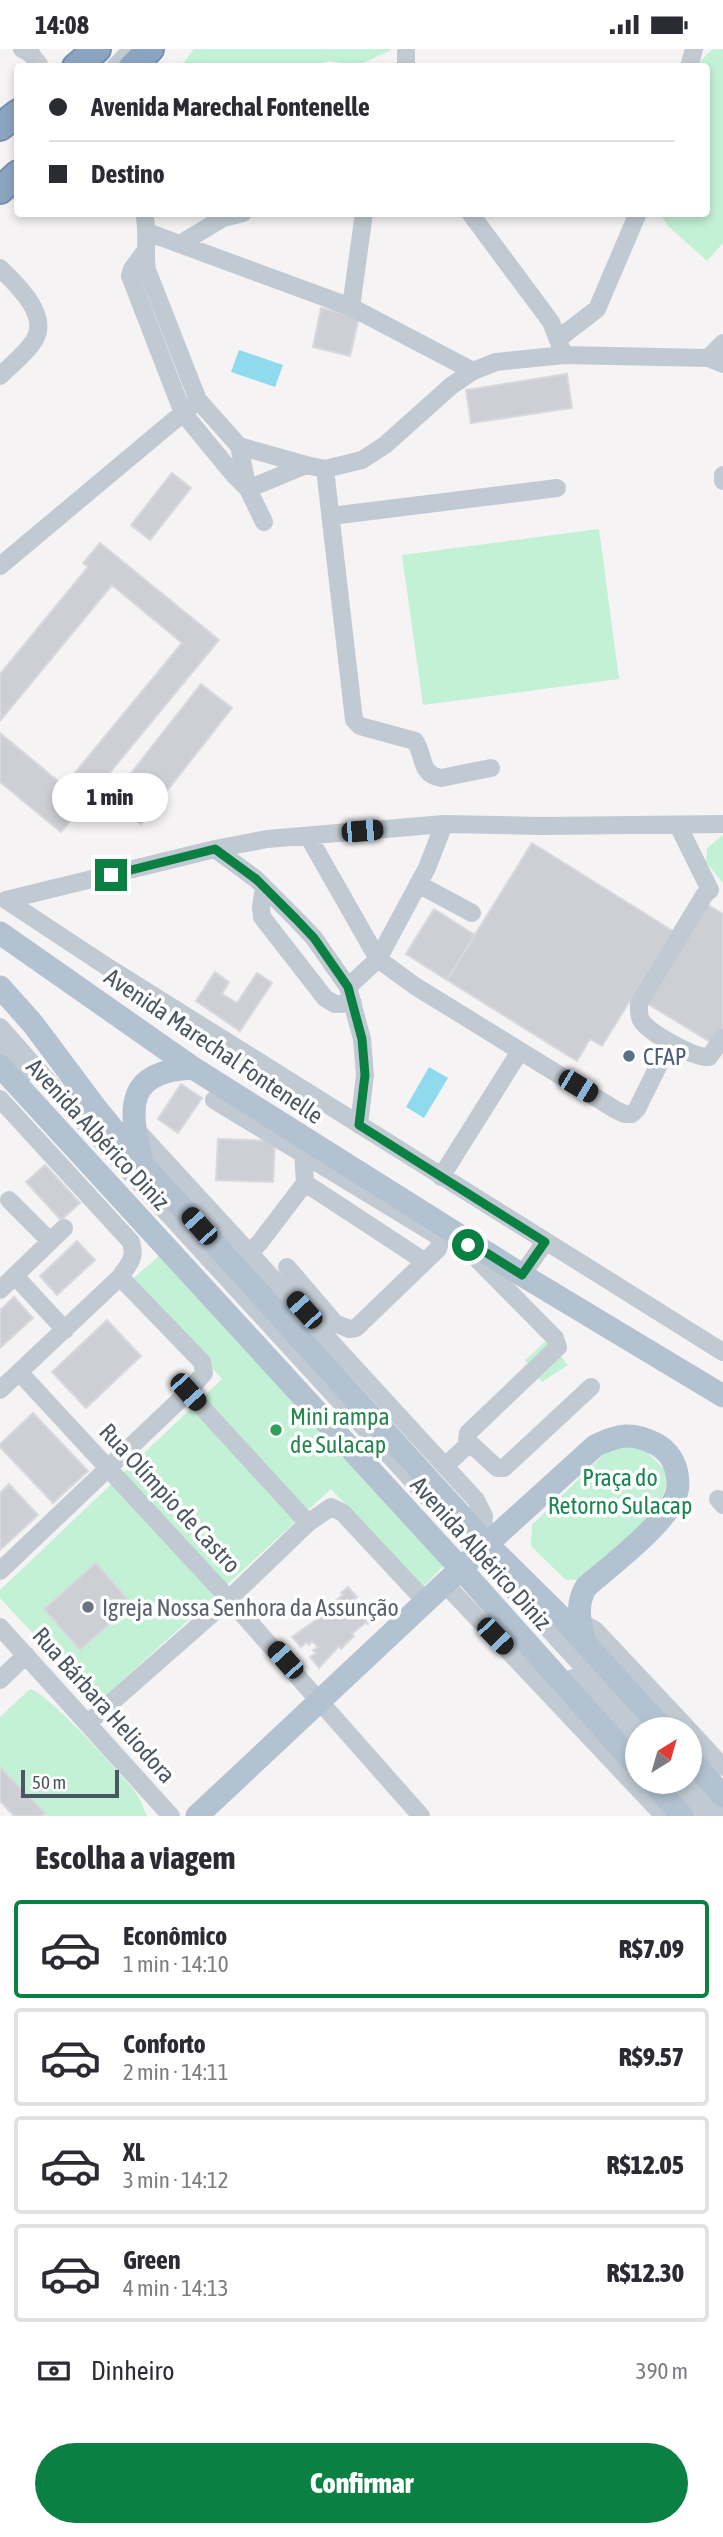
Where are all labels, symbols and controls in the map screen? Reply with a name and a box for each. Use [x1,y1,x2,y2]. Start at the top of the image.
text: 14:08 [35,10,89,40]
text: Avenida Marechal Fontenelle [91,92,370,122]
text: Destino [91,159,165,189]
callout: 1 min [53,773,169,823]
text: 1 min [87,784,133,810]
car [341,819,384,843]
route end [95,859,127,891]
street label: Avenida Marechal Fontenelle [100,963,328,1129]
place label: CFAP [643,1043,687,1070]
marker: CFAP [621,1048,637,1064]
street label: Avenida Albérico Diniz [21,1053,175,1215]
car [555,1066,602,1106]
car [178,1203,221,1249]
route start [452,1229,484,1261]
car [283,1287,326,1333]
car [167,1369,210,1415]
place label: Mini rampa de Sulacap [290,1403,390,1458]
street label: Rua Olímpio de Castro [94,1418,246,1578]
marker: Mini rampa de Sulacap [268,1422,284,1438]
park label: Praça do Retorno Sulacap [548,1464,692,1519]
street label: Avenida Albérico Diniz [405,1471,557,1635]
place label: Igreja Nossa Senhora da Assunção [102,1594,399,1621]
marker: Igreja Nossa Senhora da Assunção [80,1599,96,1615]
car [473,1614,518,1658]
street label: Rua Bárbara Heliodora [27,1622,181,1788]
car [264,1637,307,1683]
north arrow [625,1717,702,1794]
map controls [625,1717,702,1794]
scale bar [21,1767,119,1799]
text: 50 m [32,1771,66,1793]
text: Escolha a viagem [35,1839,235,1876]
icon: car [39,1918,102,1981]
text: Econômico [123,1921,227,1951]
text: R$7.09 [619,1934,684,1964]
text: 1 min · 14:10 [123,1951,229,1977]
icon: car [39,2026,102,2089]
text: Conforto [123,2029,206,2059]
text: R$9.57 [619,2042,684,2072]
text: 2 min · 14:11 [123,2059,229,2085]
icon: car [39,2134,102,2197]
text: XL [123,2137,145,2167]
text: R$12.05 [607,2150,684,2180]
text: 3 min · 14:12 [123,2167,229,2193]
icon: car [39,2242,102,2305]
text: Green [123,2245,181,2275]
text: R$12.30 [607,2258,684,2288]
text: 4 min · 14:13 [123,2275,229,2301]
icon: cash [35,2352,73,2390]
text: Dinheiro [91,2356,174,2386]
text: 390 m [636,2358,688,2384]
button: Confirmar [35,2443,688,2523]

